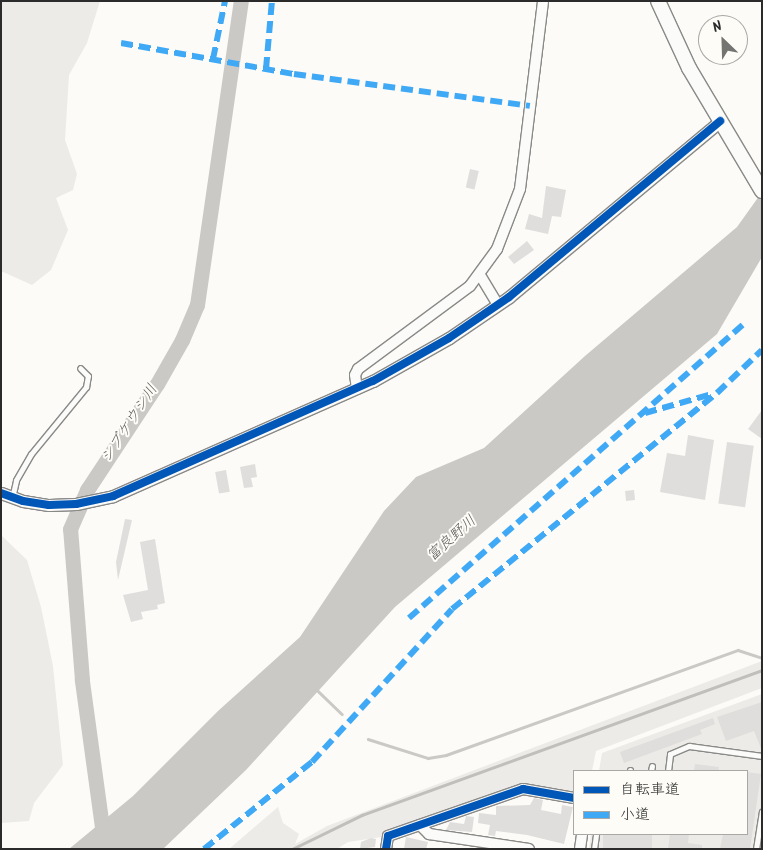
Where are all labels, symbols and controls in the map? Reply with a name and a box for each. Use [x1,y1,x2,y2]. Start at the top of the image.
north arrow [698,15,748,65]
text: N [709,15,726,39]
water label: シブケウシ川 [98,381,162,467]
water label: 富良野川 [424,512,480,566]
legend [573,770,748,835]
text: 自転車道 [620,778,680,802]
text: 小道 [620,803,650,827]

